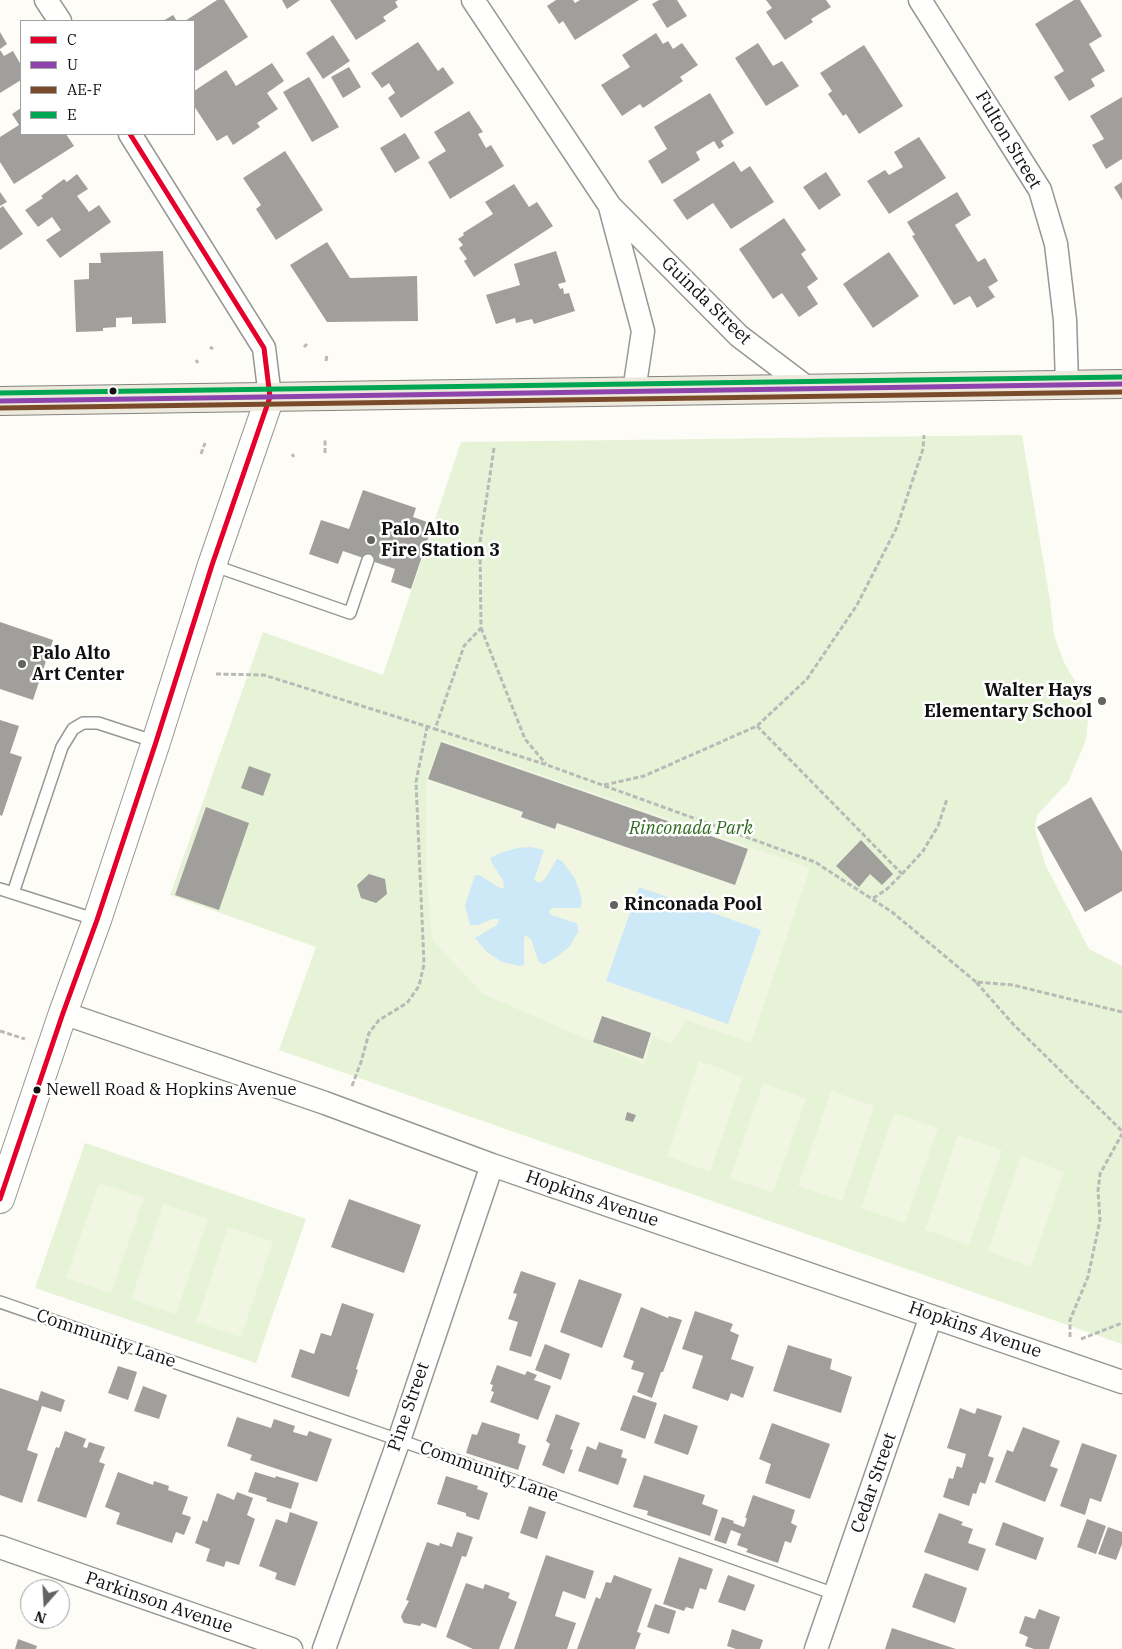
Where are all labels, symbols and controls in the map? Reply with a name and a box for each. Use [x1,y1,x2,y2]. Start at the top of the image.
legend [20,20,195,135]
text: C [67,30,77,49]
text: U [67,55,78,74]
text: AE-F [67,80,102,99]
street label: Fulton Street [970,87,1046,193]
text: E [67,105,77,124]
street label: Guinda Street [656,253,756,349]
unlabelled marker [108,386,118,396]
place label: Palo Alto Fire Station 3 [381,519,500,562]
marker: Palo Alto Fire Station 3 [365,534,377,546]
place label: Palo Alto Art Center [32,643,124,686]
marker: Palo Alto Art Center [16,658,28,670]
place label: Walter Hays Elementary School [924,680,1092,722]
marker: Walter Hays Elementary School [1096,695,1108,707]
park label: Rinconada Park [629,818,753,840]
place label: Rinconada Pool [624,894,762,916]
marker: Rinconada Pool [608,899,620,911]
place label: Newell Road & Hopkins Avenue [46,1080,297,1100]
marker: Newell Road & Hopkins Avenue [32,1085,42,1095]
street label: Hopkins Avenue [523,1166,661,1232]
street label: Hopkins Avenue [906,1297,1044,1363]
street label: Community Lane [33,1305,179,1373]
street label: Pine Street [384,1360,434,1454]
street label: Cedar Street [847,1430,901,1536]
street label: Community Lane [417,1437,561,1507]
street label: Parkinson Avenue [83,1568,235,1638]
north arrow [20,1579,70,1629]
text: N [32,1607,49,1628]

